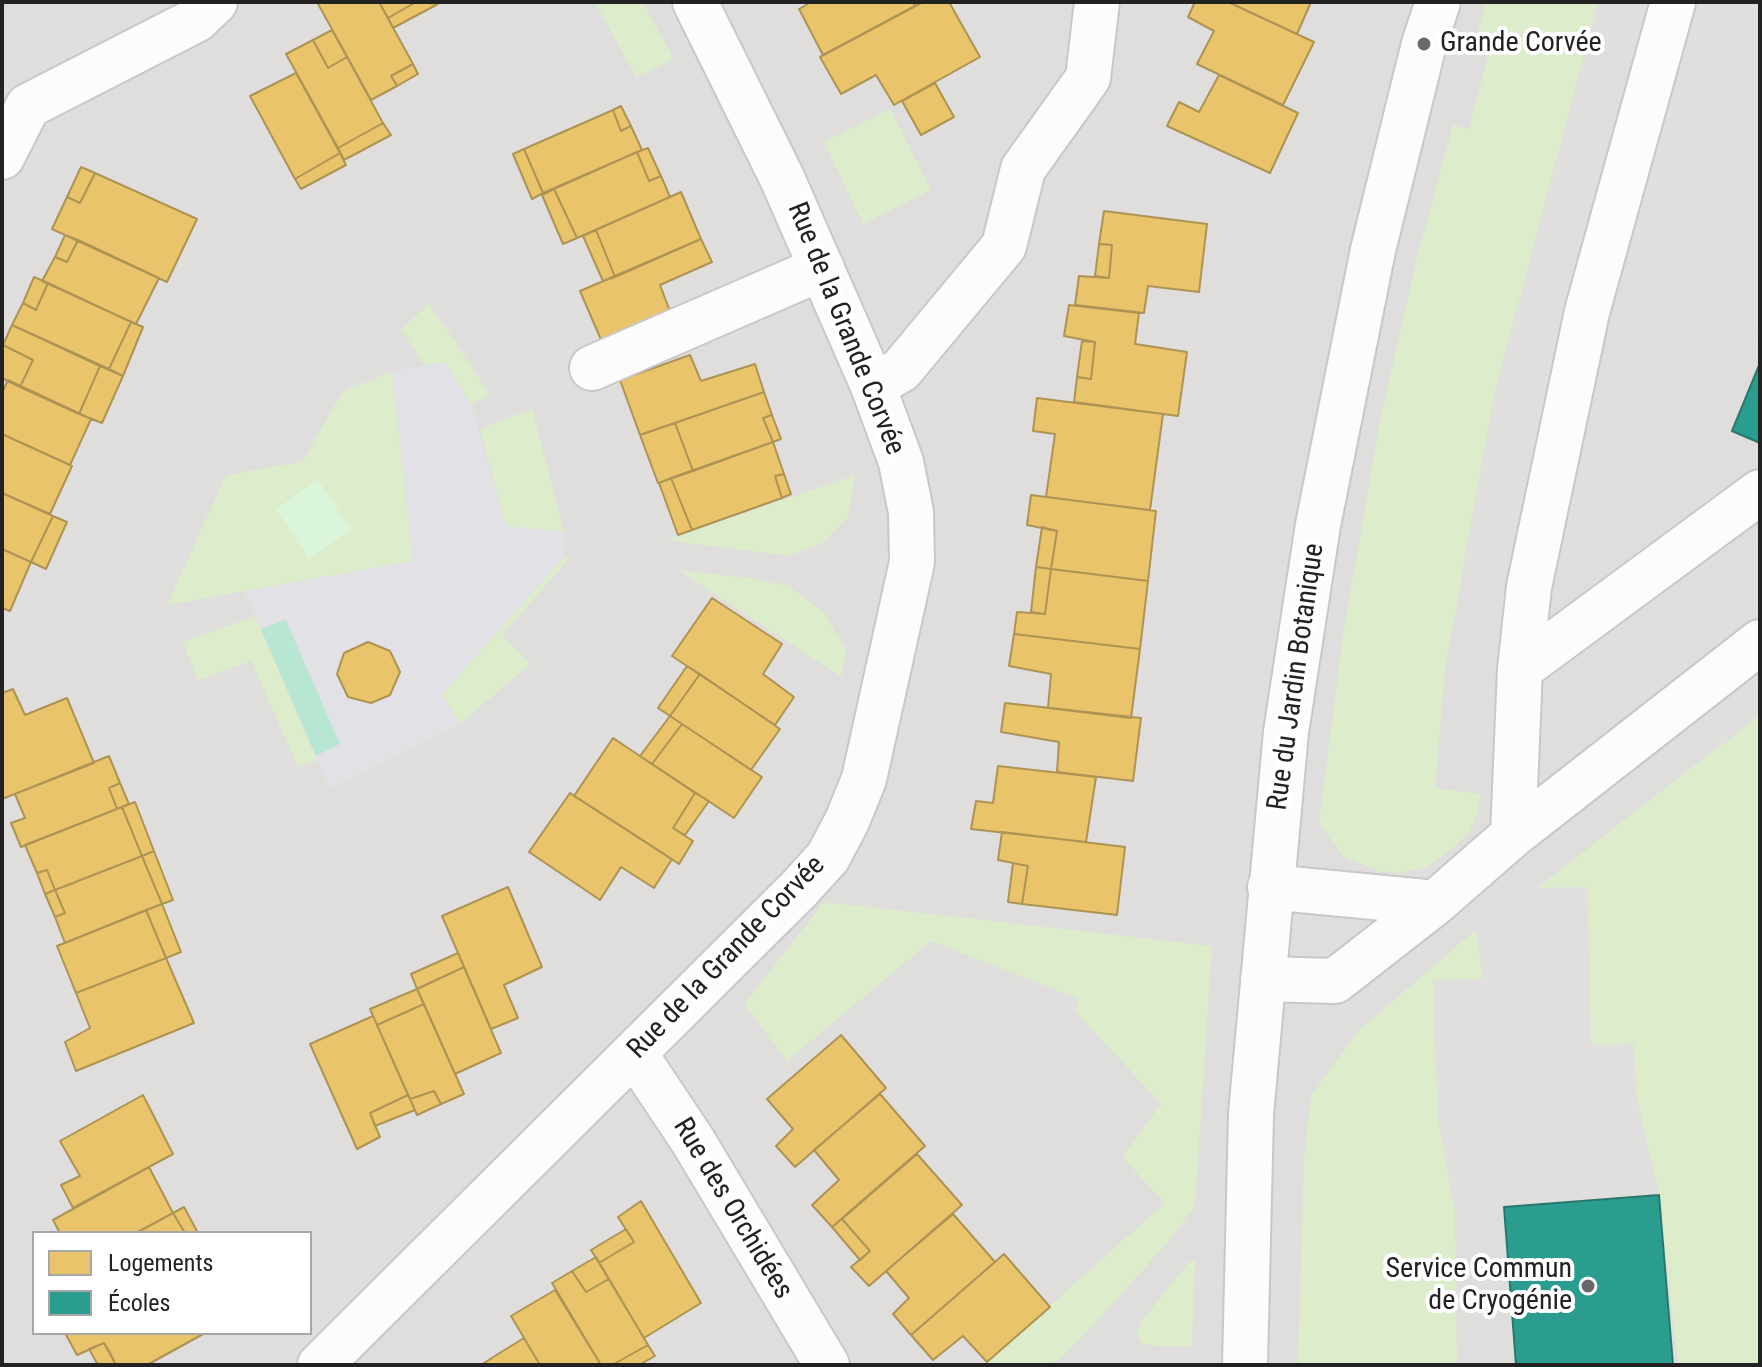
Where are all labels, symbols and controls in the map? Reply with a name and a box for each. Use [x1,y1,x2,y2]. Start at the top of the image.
place label: Grande Corvée [1440,27,1602,61]
marker: Grande Corvée [1415,35,1433,53]
street label: Rue de la Grande Corvée [779,198,911,460]
street label: Rue du Jardin Botanique [1262,541,1332,813]
street label: Rue de la Grande Corvée [621,849,833,1067]
street label: Rue des Orchidées [665,1112,799,1306]
legend [32,1231,312,1335]
text: Logements [108,1249,214,1277]
place label: Service Commun de Cryogénie [1386,1253,1572,1319]
marker: Service Commun de Cryogénie [1579,1277,1597,1295]
text: Écoles [108,1289,171,1317]

